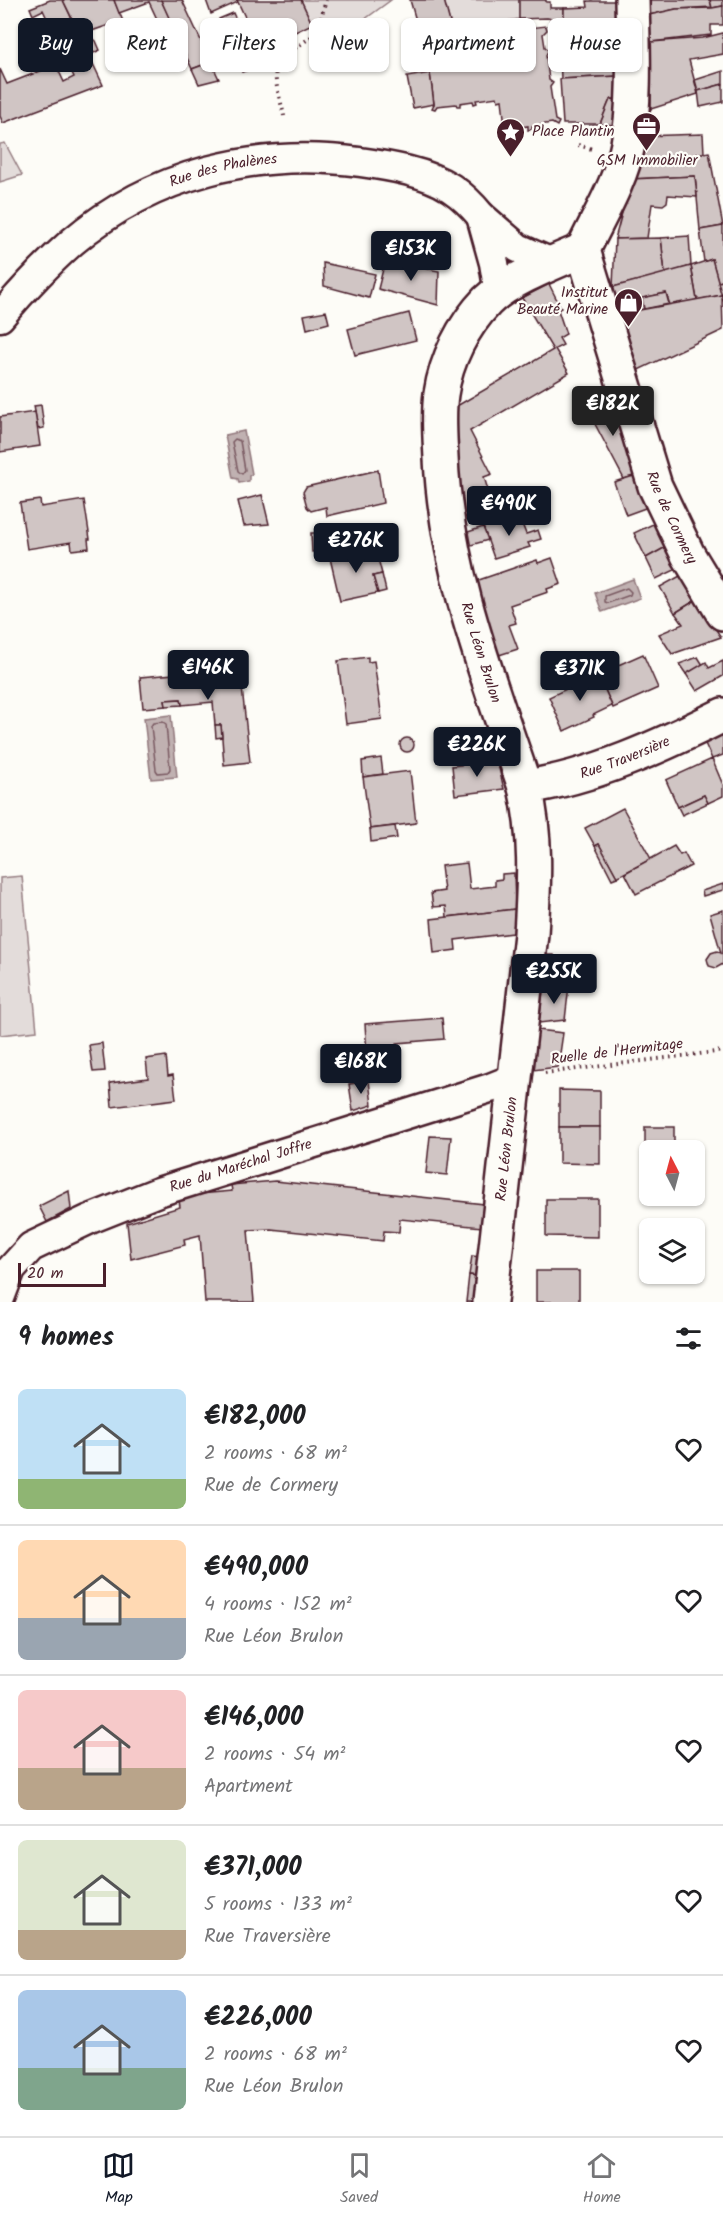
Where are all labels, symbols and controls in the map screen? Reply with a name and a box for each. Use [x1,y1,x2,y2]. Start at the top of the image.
chip: Buy [18,18,93,72]
chip: Rent [105,18,188,72]
chip: Filters [200,18,297,72]
chip: New [309,18,389,72]
chip: Apartment [401,18,536,72]
chip: House [548,18,642,72]
office icon: GSM Immobilier [631,110,663,152]
place icon: Place Plantin [495,116,527,158]
place label: Place Plantin [532,120,615,144]
street label: Rue des Phalènes [166,147,279,194]
place label: GSM Immobilier [597,149,698,173]
pin: €153K [369,231,453,282]
text: €153K [385,234,437,266]
place label: Institut Beauté Marine [517,281,608,322]
shop icon: Institut Beauté Marine [613,286,645,328]
pin: €182K [571,386,655,437]
text: €182K [586,389,640,421]
street label: Rue de Cormery [639,468,704,570]
pin: €490K [467,486,551,537]
text: €490K [481,489,537,521]
pin: €276K [314,523,398,574]
text: €276K [328,526,384,558]
street label: Rue Léon Brulon [454,600,507,706]
pin: €146K [166,650,250,701]
pin: €371K [538,651,622,702]
text: €146K [182,653,234,685]
text: €371K [554,654,606,686]
pin: €226K [435,727,519,778]
text: €226K [448,730,506,762]
street label: Rue Traversière [577,730,675,786]
pin: €255K [512,954,596,1005]
text: €255K [526,957,582,989]
street label: Ruelle de l'Hermitage [550,1032,685,1072]
pin: €168K [319,1044,403,1095]
text: €168K [334,1047,388,1079]
street label: Rue Léon Brulon [489,1096,525,1202]
street label: Rue du Maréchal Joffre [166,1132,315,1200]
north arrow [639,1140,705,1206]
map controls [639,1140,705,1284]
button: layers [639,1218,705,1284]
scale bar [18,1260,106,1288]
text: 20 m [27,1261,63,1286]
text: 9 homes [18,1317,114,1359]
icon: filters [672,1322,705,1355]
text: €182,000 [204,1396,306,1438]
icon: home [66,1413,138,1485]
icon: heart [672,1433,705,1466]
text: 2 rooms · 68 m² [204,1438,347,1470]
text: Rue de Cormery [204,1470,338,1502]
text: €490,000 [204,1547,308,1589]
icon: home [66,1564,138,1636]
icon: heart [672,1584,705,1617]
text: 4 rooms · 152 m² [204,1589,352,1621]
text: Rue Léon Brulon [204,1621,343,1653]
text: €146,000 [204,1697,303,1739]
icon: home [66,1714,138,1786]
icon: heart [672,1734,705,1767]
text: 2 rooms · 54 m² [204,1739,345,1771]
text: Apartment [204,1771,293,1803]
text: €371,000 [204,1847,302,1889]
icon: home [66,1864,138,1936]
icon: heart [672,1884,705,1917]
text: 5 rooms · 133 m² [204,1889,352,1921]
text: Rue Traversière [204,1921,331,1953]
text: €226,000 [204,1997,312,2039]
icon: home [66,2014,138,2086]
icon: heart [672,2034,705,2067]
text: 2 rooms · 68 m² [204,2039,347,2071]
text: Rue Léon Brulon [204,2071,343,2103]
tab: Map [102,2149,135,2210]
tab: Saved [340,2149,378,2210]
tab: Home [583,2149,621,2210]

